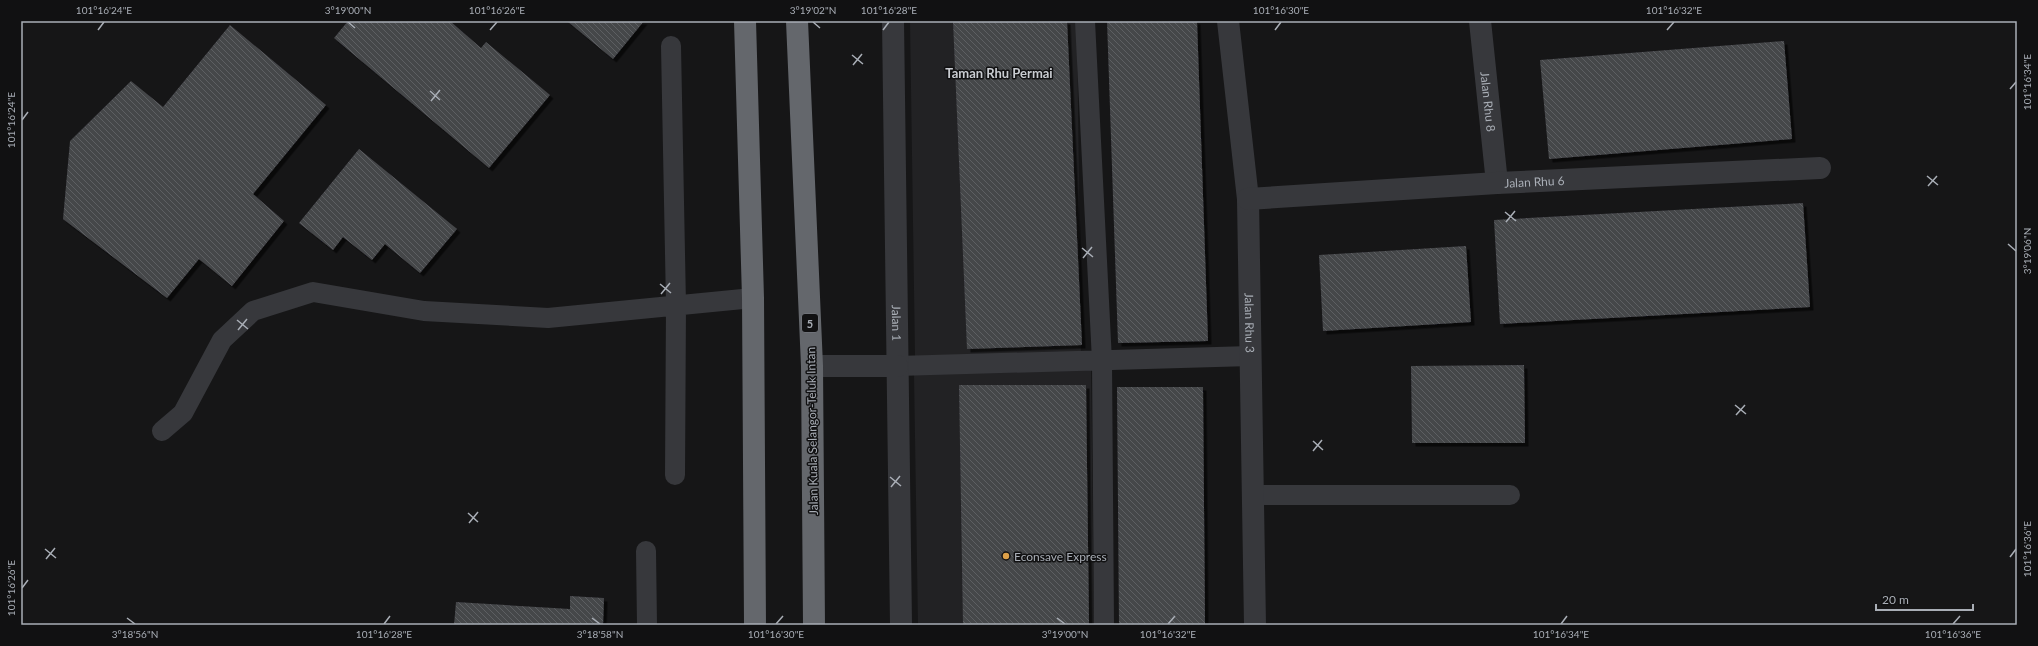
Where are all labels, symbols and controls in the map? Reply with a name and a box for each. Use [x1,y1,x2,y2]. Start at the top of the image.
text: 101°16'24"E [76,4,132,16]
text: 3°19'00"N [325,4,371,16]
text: 101°16'26"E [469,4,525,16]
text: 3°19'02"N [790,4,836,16]
text: 101°16'28"E [861,4,917,16]
text: 101°16'30"E [1253,4,1309,16]
text: 101°16'32"E [1646,4,1702,16]
text: 101°16'34"E [2021,54,2033,110]
district label: Taman Rhu Permai [945,65,1053,81]
street label: Jalan Rhu 8 [1478,71,1499,132]
text: 101°16'24"E [5,92,17,148]
street label: Jalan Rhu 6 [1504,172,1565,190]
text: 3°19'06"N [2021,228,2033,274]
street label: Jalan Rhu 3 [1242,293,1258,353]
street label: Jalan 1 [889,305,905,341]
road number: 5 [802,314,818,332]
street label: Jalan Kuala Selangor-Teluk Intan [803,347,821,515]
text: 101°16'36"E [2021,521,2033,577]
place label: Econsave Express [1014,549,1107,564]
marker: Econsave Express [1001,551,1011,561]
text: 101°16'26"E [5,560,17,616]
scale bar [1876,586,1973,612]
text: 20 m [1882,592,1909,607]
text: 3°18'56"N [112,628,158,640]
text: 101°16'28"E [356,628,412,640]
text: 3°18'58"N [577,628,623,640]
text: 101°16'30"E [748,628,804,640]
text: 3°19'00"N [1042,628,1088,640]
text: 101°16'32"E [1140,628,1196,640]
text: 101°16'34"E [1533,628,1589,640]
text: 101°16'36"E [1925,628,1981,640]

